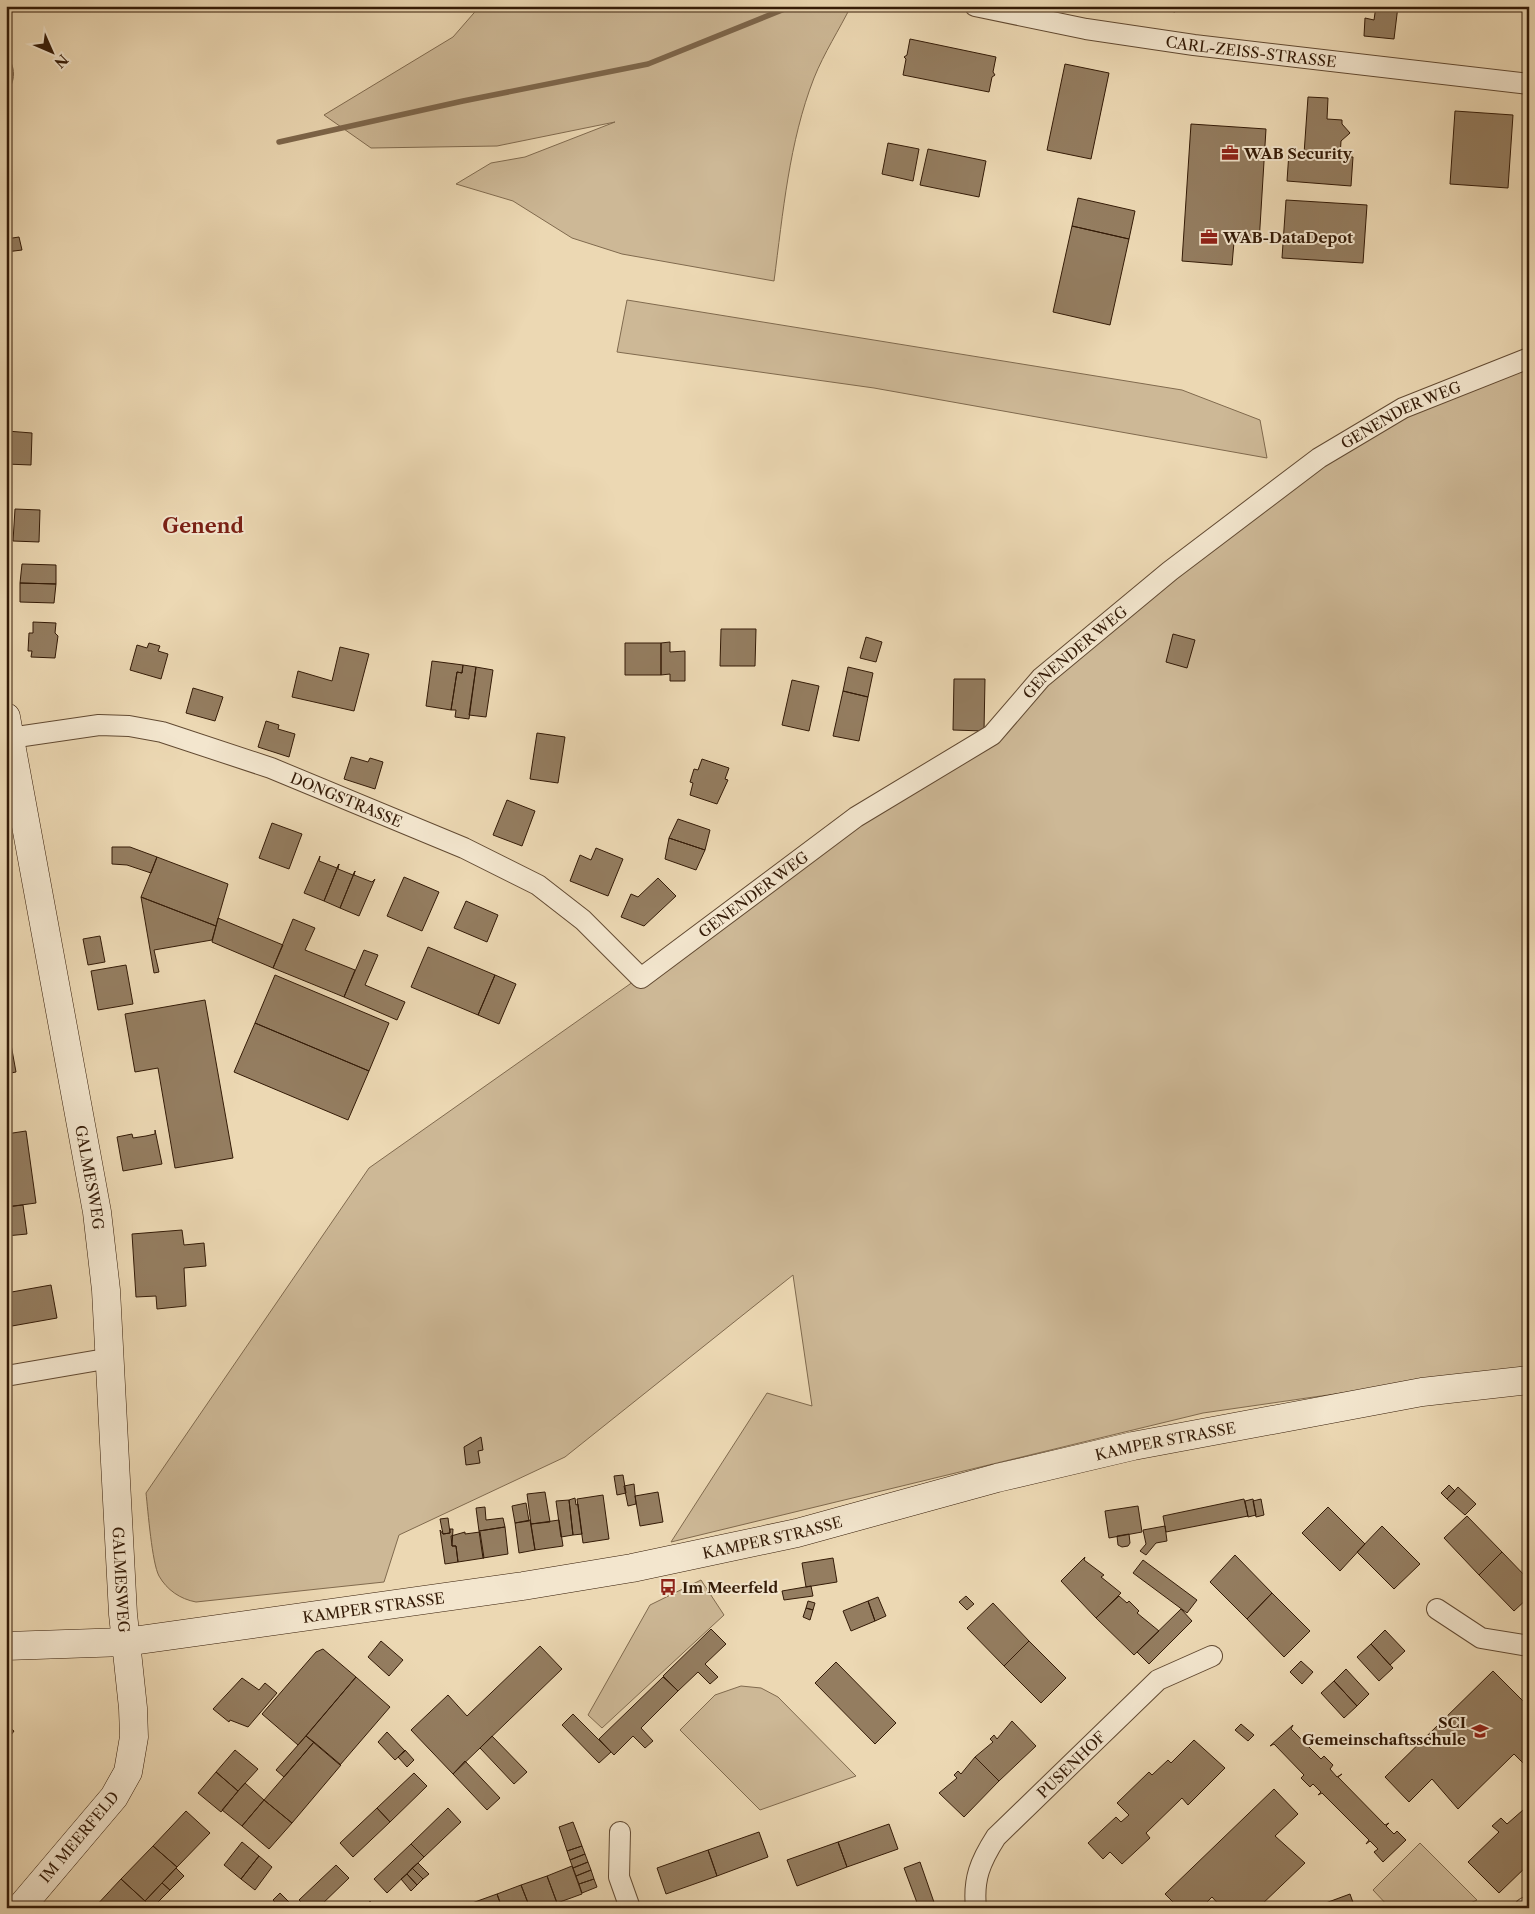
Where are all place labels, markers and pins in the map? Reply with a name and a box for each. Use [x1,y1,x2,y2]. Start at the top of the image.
office icon: WAB Security [1220,143,1240,163]
place label: WAB Security [1243,144,1353,163]
office icon: WAB-DataDepot [1199,227,1219,247]
place label: WAB-DataDepot [1222,228,1353,247]
bus stop icon: Im Meerfeld [658,1577,678,1597]
place label: Im Meerfeld [682,1578,778,1597]
place label: SCI Gemeinschaftsschule [1302,1713,1466,1749]
school or university icon: SCI Gemeinschaftsschule [1470,1721,1490,1741]

